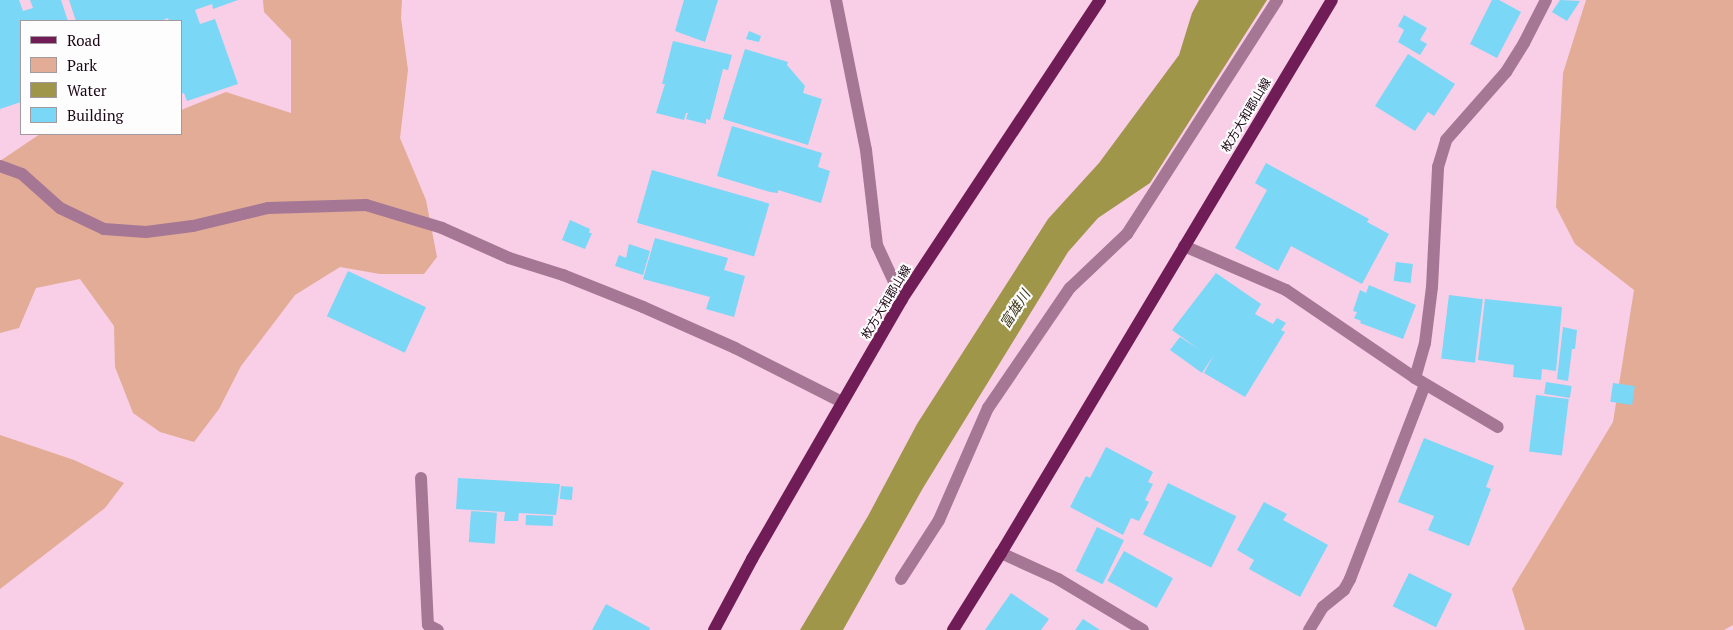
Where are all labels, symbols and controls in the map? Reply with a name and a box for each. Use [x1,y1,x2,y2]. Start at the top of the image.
legend [20,20,182,135]
text: Road [67,30,100,50]
text: Park [67,55,97,75]
street label: 枚方大和郡山線 [1218,75,1274,155]
text: Water [67,80,106,100]
text: Building [67,105,124,125]
street label: 枚方大和郡山線 [858,262,914,342]
water label: 富雄川 [997,287,1033,331]

